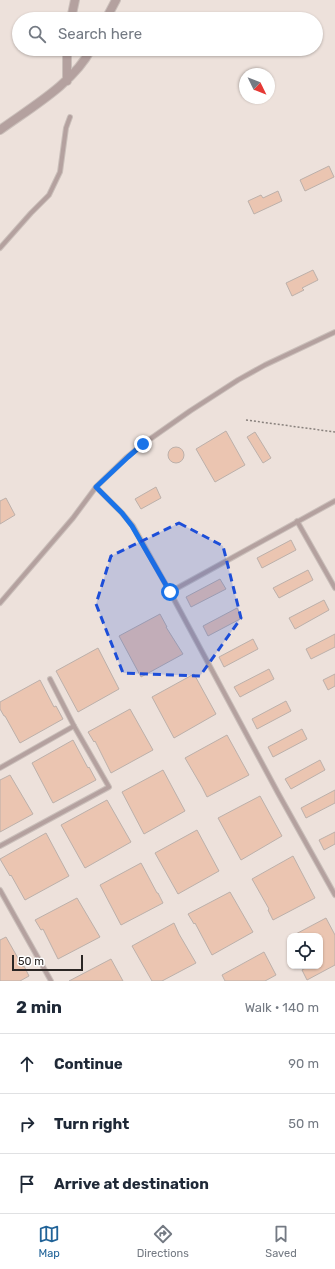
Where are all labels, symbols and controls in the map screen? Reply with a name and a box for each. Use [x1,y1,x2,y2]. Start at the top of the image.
search box [12,12,323,56]
icon: search [26,23,48,45]
text: Search here [58,25,142,43]
north arrow [239,68,275,104]
route end [134,435,152,453]
route start [161,583,179,601]
map controls [287,933,323,969]
button: locate [287,933,323,969]
scale bar [12,953,83,972]
text: 50 m [18,955,44,968]
text: 2 min [16,997,62,1017]
text: Walk · 140 m [245,1000,319,1015]
icon: ahead [16,1053,38,1075]
text: Continue [54,1055,123,1073]
text: 90 m [288,1056,319,1071]
icon: right [16,1113,38,1135]
text: Turn right [54,1115,129,1133]
text: 50 m [288,1116,319,1131]
icon: arrive [16,1173,38,1195]
text: Arrive at destination [54,1175,209,1193]
tab: Map [38,1223,60,1260]
tab: Directions [137,1223,189,1260]
tab: Saved [265,1223,297,1260]

